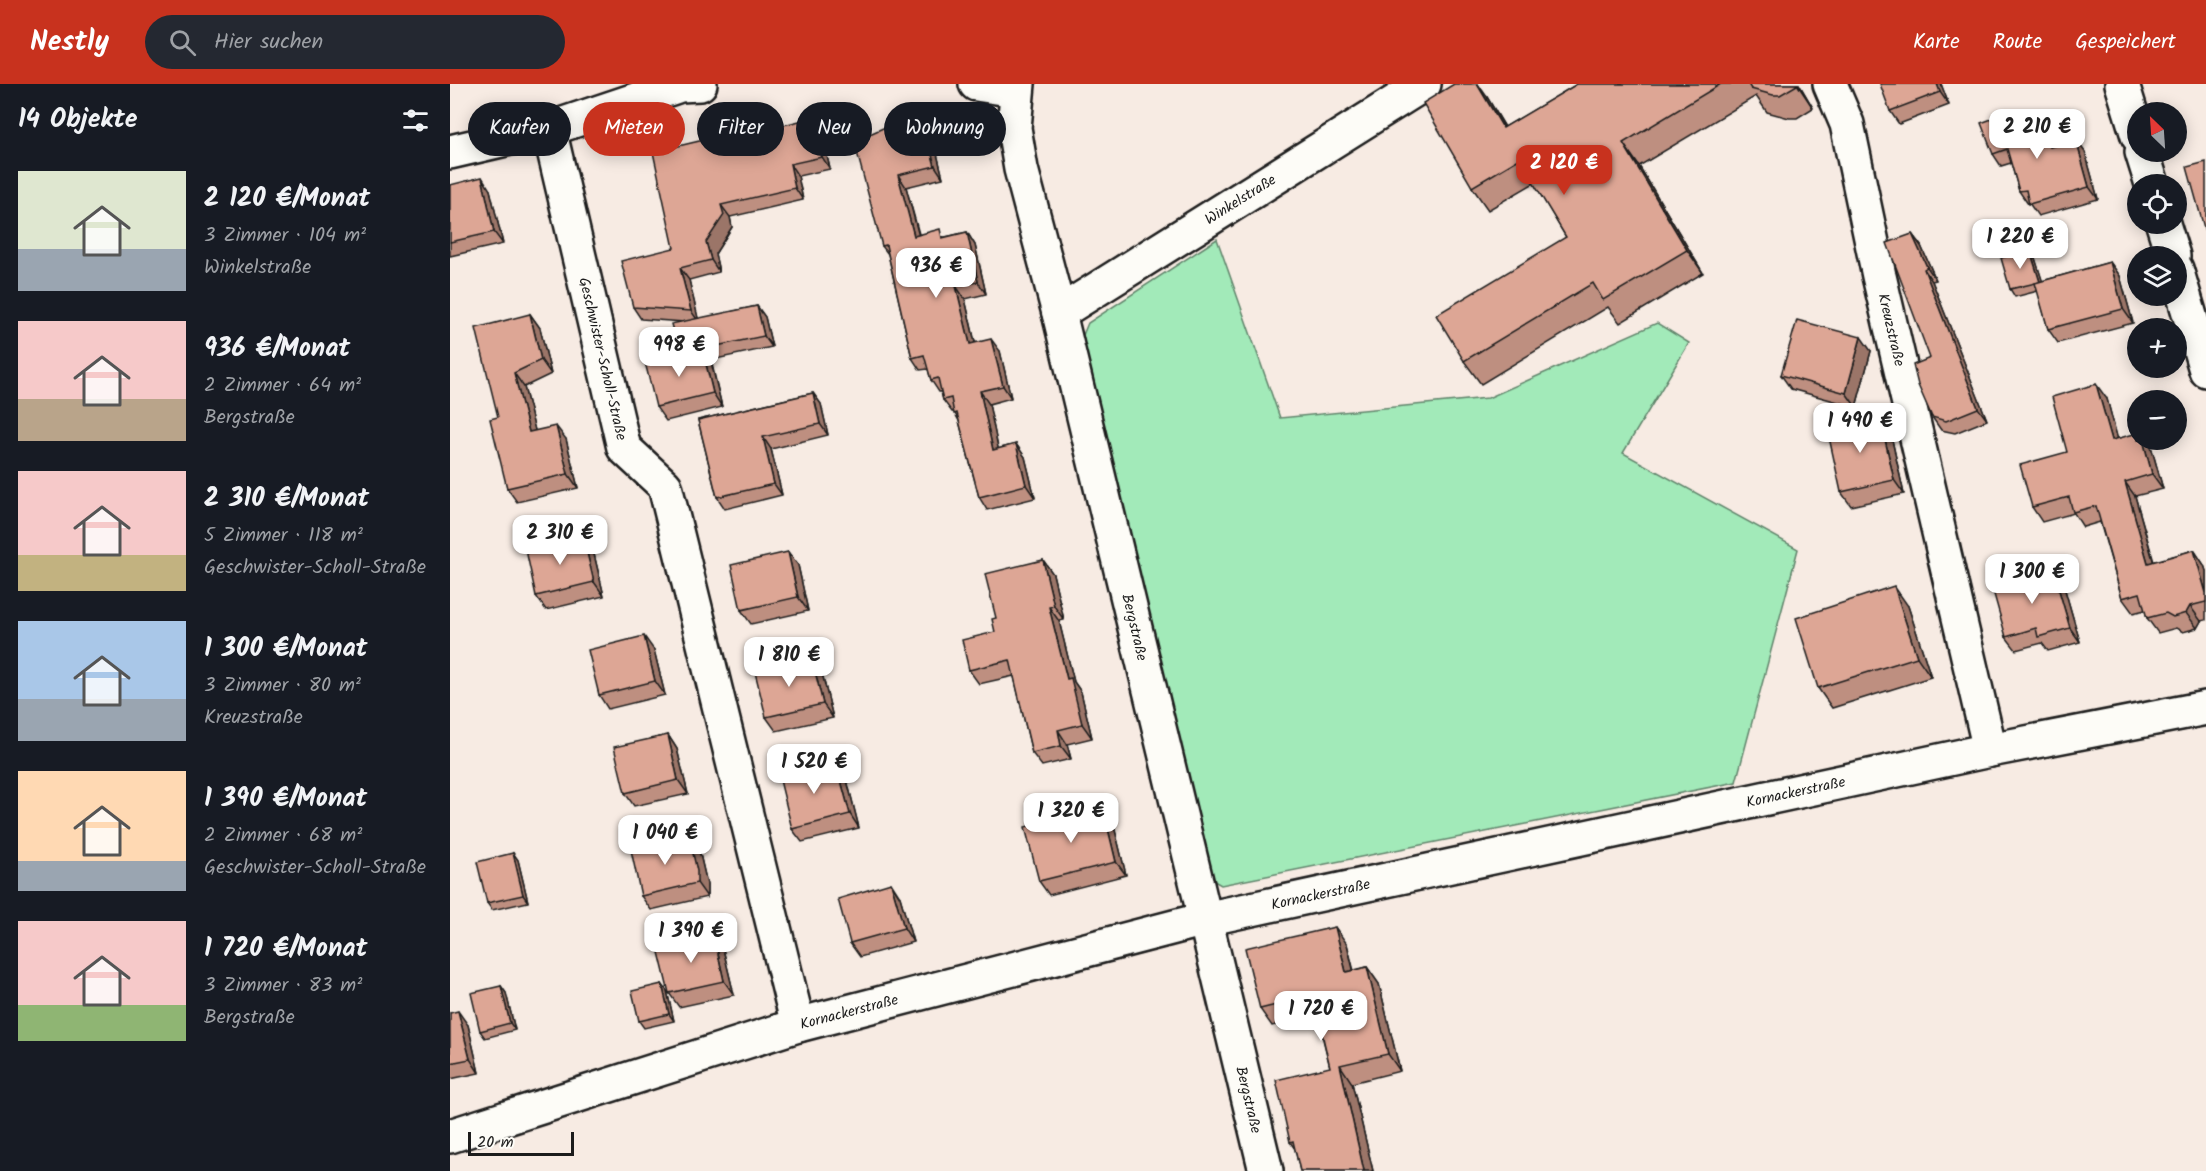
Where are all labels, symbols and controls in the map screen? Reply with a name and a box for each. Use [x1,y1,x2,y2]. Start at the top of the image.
search box [145,15,565,69]
text: Nestly [30,20,109,65]
text: Hier suchen [214,25,323,60]
icon: search [166,26,199,59]
text: Karte [1913,26,1960,59]
text: Route [1993,26,2042,59]
text: Gespeichert [2075,26,2176,59]
text: 14 Objekte [18,99,138,141]
chip: Kaufen [468,102,571,156]
chip: Mieten [583,102,685,156]
chip: Filter [697,102,784,156]
chip: Neu [796,102,872,156]
chip: Wohnung [884,102,1006,156]
north arrow [2127,102,2187,162]
map controls [2127,102,2187,450]
icon: filters [399,104,432,137]
pin: 2 210 € [1982,109,2092,160]
text: 2 210 € [2003,112,2071,144]
pin: 2 120 € [1509,145,1619,196]
text: 2 120 € [1530,148,1598,180]
street label: Winkelstraße [1200,168,1282,232]
button: locate [2127,174,2187,234]
text: 2 120 €/Monat [204,178,370,220]
icon: home [66,195,138,267]
pin: 1 220 € [1965,219,2075,270]
text: 3 Zimmer · 104 m² [204,220,366,252]
text: 1 220 € [1986,222,2054,254]
button: layers [2127,246,2187,306]
pin: 936 € [894,248,978,299]
text: 936 € [910,251,962,283]
text: Winkelstraße [204,252,311,284]
street label: Geschwister-Scholl-Straße [571,275,633,443]
street label: Kreuzstraße [1870,291,1911,369]
button: + [2127,318,2187,378]
pin: 998 € [637,327,721,378]
text: 936 €/Monat [204,328,350,370]
text: 998 € [653,330,705,362]
icon: home [66,345,138,417]
text: 2 Zimmer · 64 m² [204,370,361,402]
button: − [2127,390,2187,450]
text: Bergstraße [204,402,295,434]
pin: 1 490 € [1805,403,1915,454]
text: 1 490 € [1827,406,1893,438]
text: 2 310 €/Monat [204,478,369,520]
icon: home [66,495,138,567]
pin: 2 310 € [505,515,615,566]
text: 2 310 € [527,518,593,550]
text: 5 Zimmer · 118 m² [204,520,363,552]
text: Geschwister-Scholl-Straße [204,552,426,584]
pin: 1 300 € [1977,554,2087,605]
text: 1 300 € [1999,557,2065,589]
street label: Bergstraße [1114,592,1154,664]
text: 1 300 €/Monat [204,628,368,670]
pin: 1 810 € [734,637,844,688]
text: 1 810 € [758,640,820,672]
icon: home [66,645,138,717]
text: 3 Zimmer · 80 m² [204,670,361,702]
text: Kreuzstraße [204,702,303,734]
pin: 1 520 € [759,744,869,795]
text: 1 520 € [781,747,847,779]
street label: Kornackerstraße [1744,770,1848,815]
text: 1 390 €/Monat [204,778,367,820]
pin: 1 320 € [1016,793,1126,844]
icon: home [66,795,138,867]
text: 1 320 € [1038,796,1104,828]
pin: 1 040 € [610,815,720,866]
text: 1 040 € [632,818,698,850]
text: 2 Zimmer · 68 m² [204,820,362,852]
text: Geschwister-Scholl-Straße [204,852,426,884]
street label: Kornackerstraße [1269,873,1373,917]
pin: 1 390 € [636,913,746,964]
text: 1 390 € [658,916,724,948]
text: 1 720 €/Monat [204,928,367,970]
icon: home [66,945,138,1017]
text: 3 Zimmer · 83 m² [204,970,362,1002]
street label: Kornackerstraße [797,988,901,1037]
pin: 1 720 € [1266,991,1376,1042]
text: 1 720 € [1288,994,1354,1026]
text: Bergstraße [204,1002,295,1034]
street label: Bergstraße [1228,1064,1268,1136]
scale bar [468,1129,574,1156]
text: 20 m [477,1130,513,1155]

